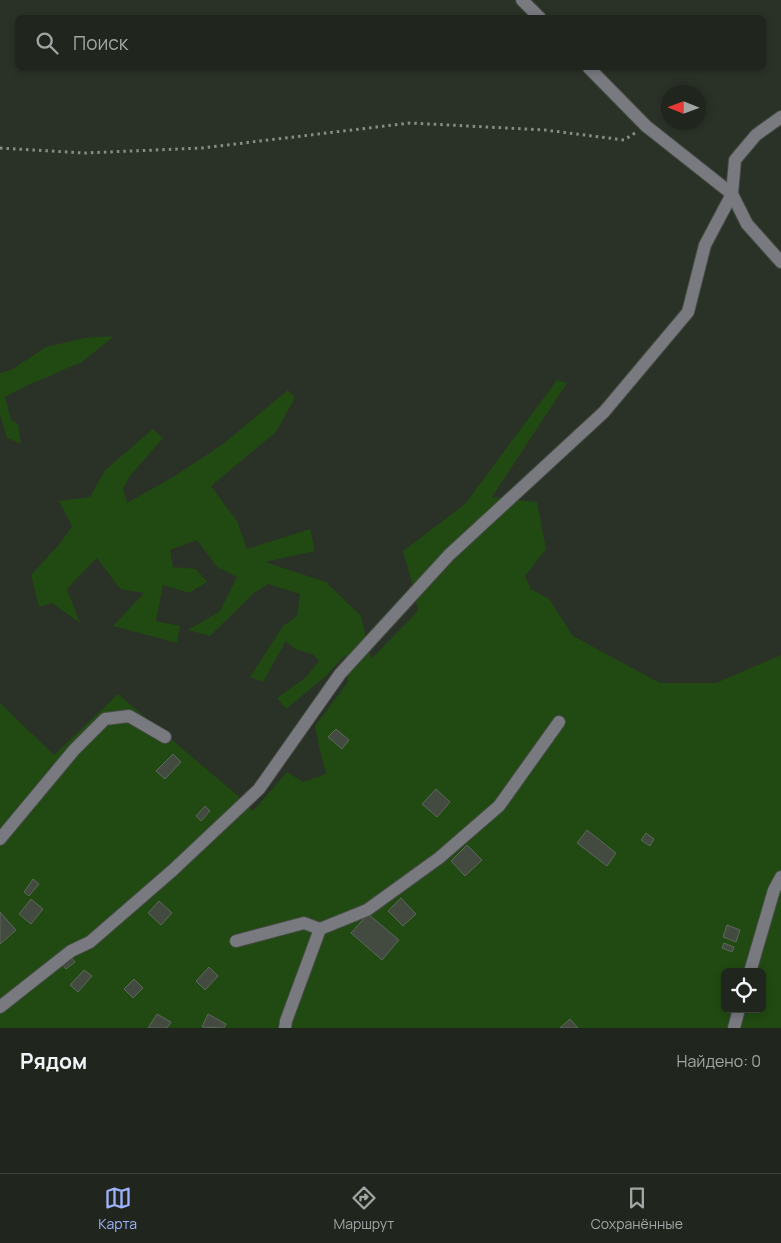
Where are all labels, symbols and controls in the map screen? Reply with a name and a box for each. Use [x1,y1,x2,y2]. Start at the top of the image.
search box [15,15,766,70]
icon: search [33,29,61,57]
text: Поиск [73,30,128,56]
north arrow [661,85,706,130]
map controls [721,968,766,1013]
button: locate [721,968,766,1013]
text: Рядом [20,1047,87,1075]
text: Найдено: 0 [676,1050,761,1072]
tab: Карта [98,1184,137,1233]
tab: Маршрут [333,1184,394,1233]
tab: Сохранённые [591,1184,683,1233]

